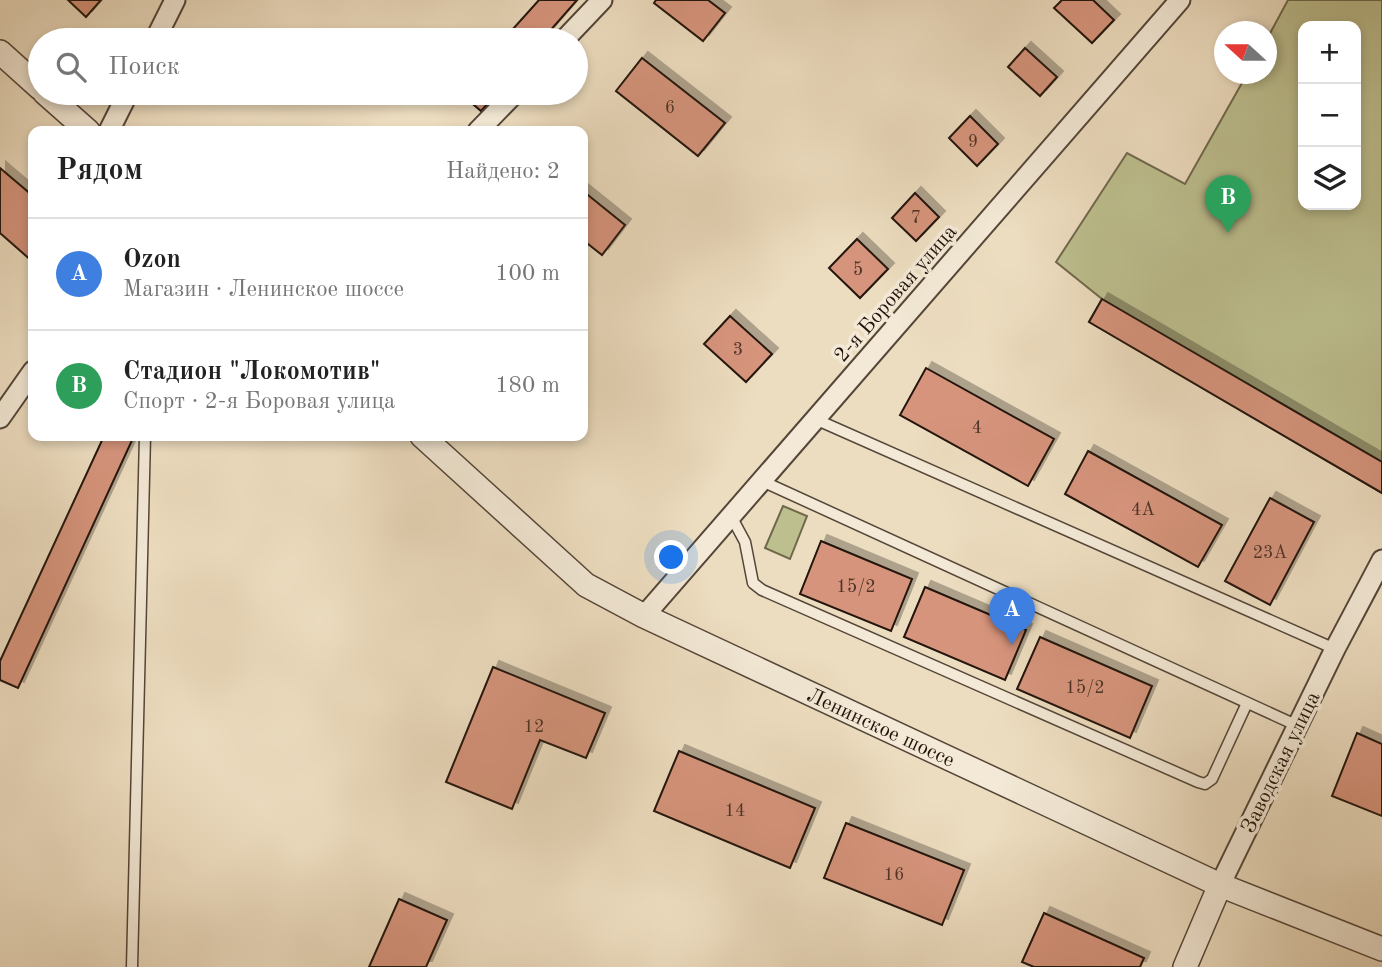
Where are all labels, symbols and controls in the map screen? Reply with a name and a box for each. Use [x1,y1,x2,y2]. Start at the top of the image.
north arrow [1214,21,1277,84]
map controls [1298,21,1361,210]
button: + [1298,21,1361,84]
search box [28,28,588,105]
icon: search [52,48,90,86]
text: Поиск [108,54,180,80]
button: − [1298,84,1361,147]
house number: 6 [665,99,675,117]
house number: 9 [968,133,978,151]
button: layers [1298,147,1361,210]
text: Рядом [56,156,143,186]
text: Найдено: 2 [446,160,560,183]
pin: B [1205,175,1251,233]
house number: 7 [911,209,921,227]
street label: 2-я Боровая улица [831,221,961,367]
text: Ozon [123,247,181,273]
house number: 5 [853,261,863,279]
text: A [70,262,88,285]
text: 100 m [495,262,560,285]
text: Магазин · Ленинское шоссе [123,278,404,301]
house number: 3 [733,341,743,359]
text: Стадион "Локомотив" [123,359,380,385]
text: B [71,374,87,397]
text: 180 m [495,374,560,397]
text: Спорт · 2-я Боровая улица [123,390,395,413]
house number: 4 [972,419,982,437]
house number: 4А [1131,501,1155,519]
your location [654,540,688,574]
house number: 23А [1253,544,1288,562]
house number: 15/2 [836,578,876,596]
pin: A [989,587,1035,645]
house number: 15/2 [1065,679,1105,697]
street label: Ленинское шоссе [803,685,957,772]
street label: Заводская улица [1238,689,1325,837]
house number: 12 [524,718,544,736]
house number: 14 [725,802,745,820]
house number: 16 [884,866,904,884]

